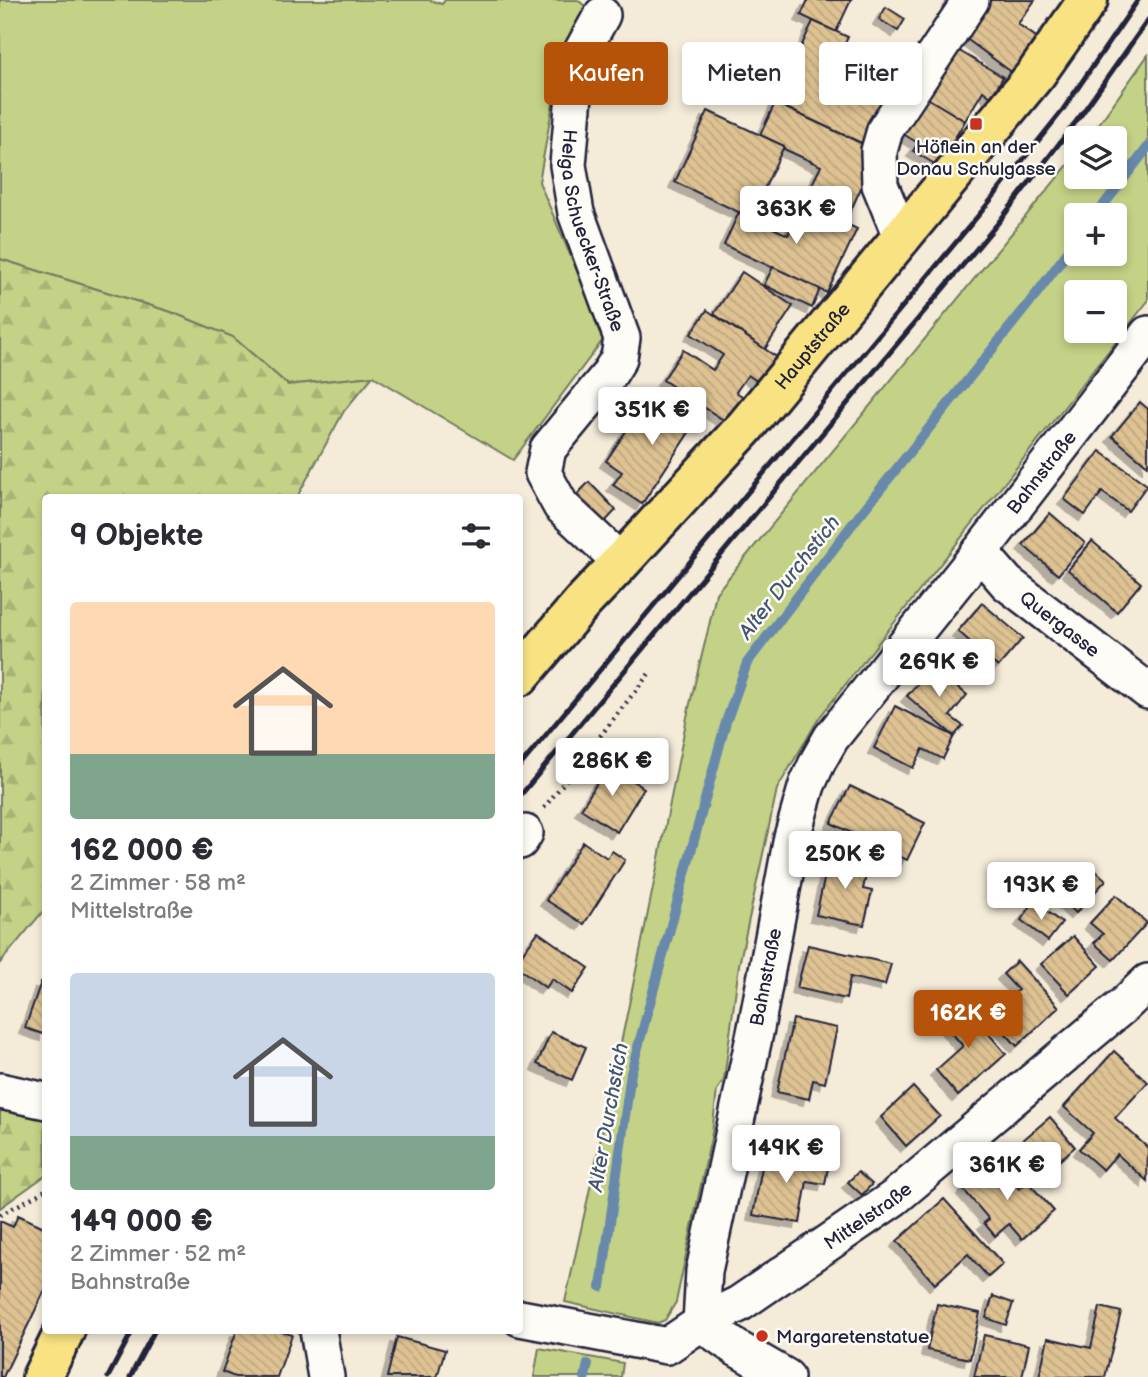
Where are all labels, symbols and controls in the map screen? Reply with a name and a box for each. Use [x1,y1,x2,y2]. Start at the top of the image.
chip: Kaufen [544,42,668,105]
chip: Mieten [682,42,805,105]
chip: Filter [819,42,922,105]
marker: Höflein an der Donau Schulgasse [968,116,984,132]
map controls [1064,126,1127,343]
button: layers [1064,126,1127,189]
street label: Helga Schuecker-Straße [555,128,629,335]
place label: Höflein an der Donau Schulgasse [896,136,1056,181]
pin: 363K € [739,187,853,246]
text: 363K € [756,195,836,223]
button: + [1064,203,1127,266]
button: − [1064,280,1127,343]
street label: Hauptstraße [771,298,856,395]
pin: 351K € [595,388,709,447]
text: 351K € [614,396,690,424]
street label: Bahnstraße [1003,427,1082,519]
water label: Alter Durchstich [733,510,846,645]
icon: filters [457,517,495,555]
text: 9 Objekte [70,518,203,554]
street label: Quergasse [1014,587,1104,663]
pin: 269K € [882,640,996,699]
icon: home [220,648,346,774]
text: 269K € [899,648,979,676]
pin: 286K € [555,738,669,798]
text: 286K € [572,747,652,775]
pin: 250K € [788,832,902,891]
text: 162 000 € [70,833,214,869]
text: 250K € [805,840,885,868]
pin: 193K € [984,862,1098,922]
text: 2 Zimmer · 58 m² [70,869,246,897]
text: 193K € [1003,871,1079,899]
text: Mittelstraße [70,897,193,925]
street label: Bahnstraße [746,926,787,1028]
pin: 162K € [911,990,1025,1050]
text: 162K € [930,999,1006,1027]
icon: home [220,1019,346,1145]
water label: Alter Durchstich [583,1040,634,1194]
pin: 149K € [729,1126,843,1185]
text: 149K € [748,1134,824,1162]
pin: 361K € [950,1142,1064,1202]
text: 361K € [969,1151,1045,1179]
street label: Mittelstraße [820,1178,917,1255]
text: 149 000 € [70,1204,213,1240]
text: 2 Zimmer · 52 m² [70,1240,246,1268]
text: Bahnstraße [70,1268,190,1296]
place label: Margaretenstatue [776,1326,929,1349]
marker: Margaretenstatue [754,1328,770,1344]

